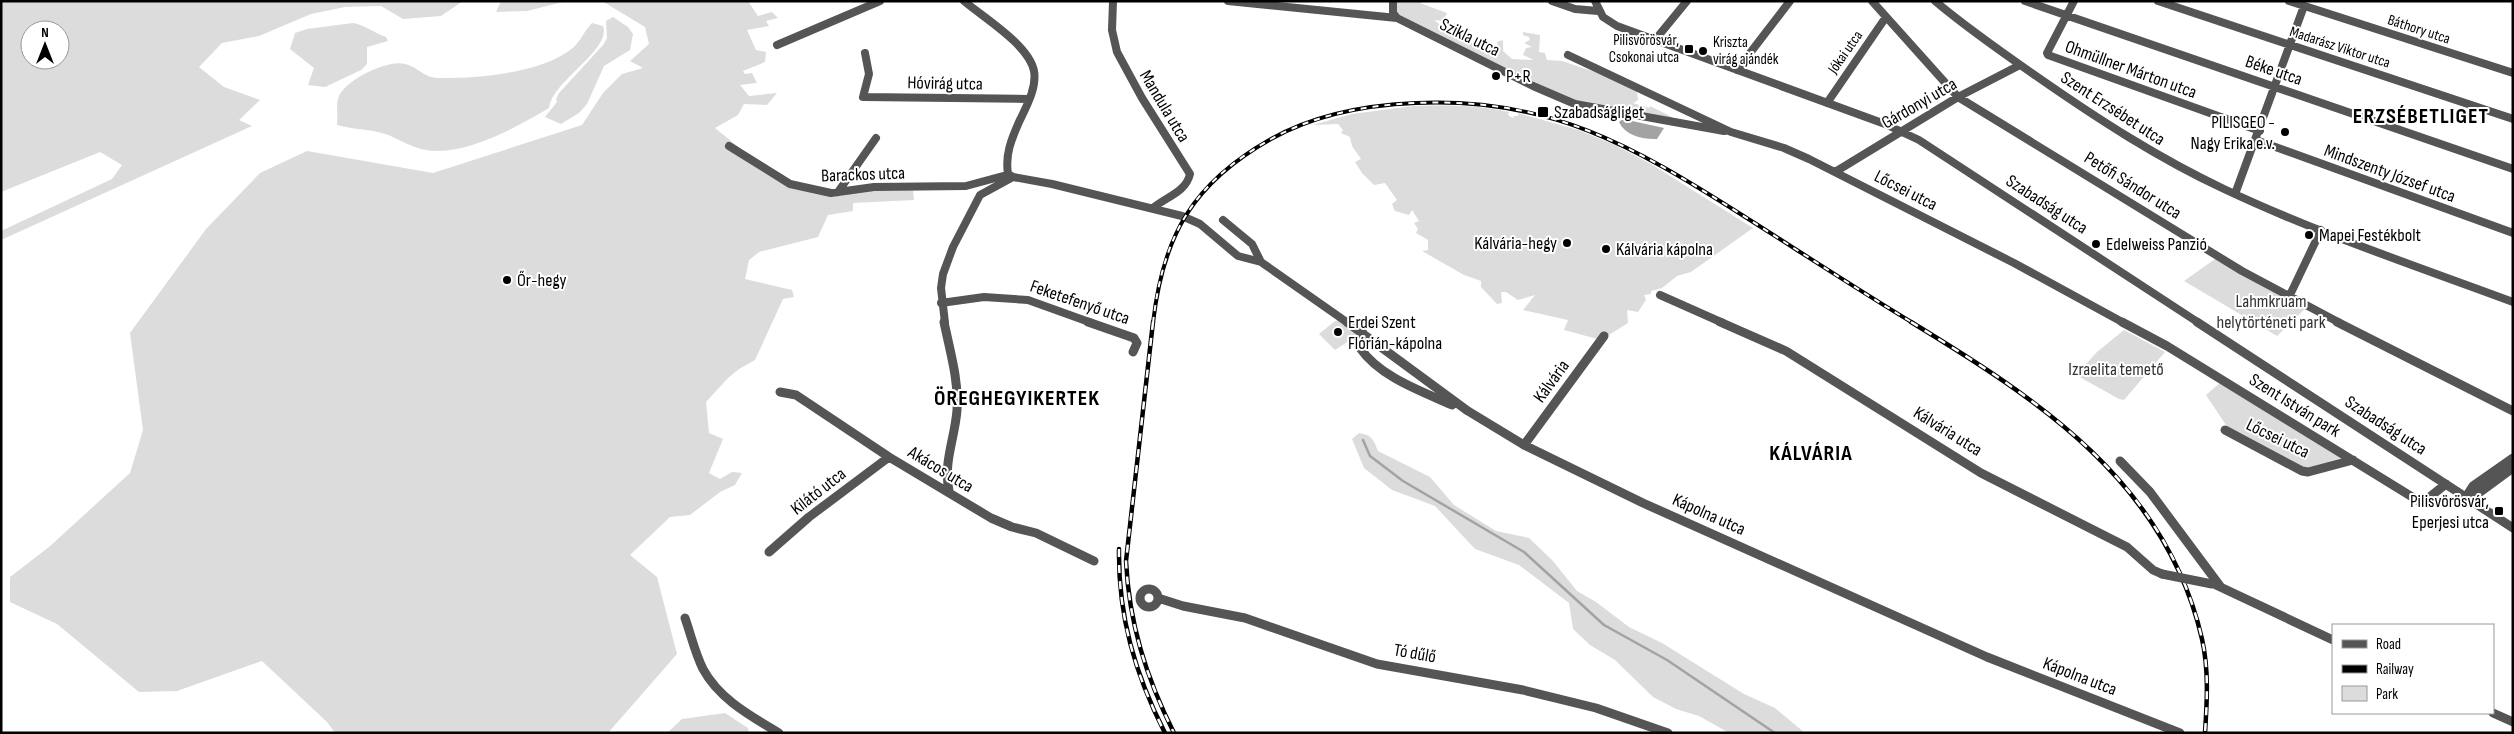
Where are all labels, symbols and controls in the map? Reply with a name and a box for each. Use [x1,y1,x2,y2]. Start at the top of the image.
street label: Báthory utca [2385,10,2453,49]
street label: Szikla utca [1436,14,1503,61]
north arrow [20,20,70,70]
street label: Madarász Viktor utca [2287,22,2393,73]
text: N [41,24,49,41]
street label: Jókai utca [1823,27,1867,78]
place label: Pilisvörösvár, Csokonai utca [1609,31,1679,67]
place label: Kriszta virág ajándék [1713,33,1779,69]
street label: Ohmüllner Márton utca [2062,36,2200,103]
marker: Pilisvörösvár, Csokonai utca [1683,43,1695,55]
marker: Kriszta virág ajándék [1697,45,1709,57]
street label: Béke utca [2243,51,2305,90]
street label: Mandula utca [1135,66,1194,146]
place label: P+R [1506,66,1531,87]
street label: Szent Erzsébet utca [2057,67,2169,150]
marker: P+R [1490,70,1502,82]
street label: Hóvirág utca [907,72,983,95]
street label: Gárdonyi utca [1878,73,1961,133]
place label: Szabadságliget [1554,102,1645,123]
district label: ERZSÉBETLIGET [2353,103,2489,130]
marker: Szabadságliget [1536,105,1550,119]
place label: PILISGEO - Nagy Erika e.v. [2191,112,2275,154]
marker: PILISGEO - Nagy Erika e.v. [2279,126,2291,138]
street label: Mindszenty József utca [2321,140,2458,207]
street label: Petőfi Sándor utca [2080,147,2185,224]
street label: Barackos utca [821,163,905,186]
street label: Lőcsei utca [1871,166,1941,215]
street label: Szabadság utca [2002,170,2092,239]
place label: Mapei Festékbolt [2319,225,2422,246]
marker: Mapei Festékbolt [2303,229,2315,241]
place label: Kálvária-hegy [1474,233,1557,254]
place label: Edelweiss Panzió [2106,234,2207,255]
marker: Kálvária-hegy [1561,237,1573,249]
marker: Edelweiss Panzió [2090,238,2102,250]
place label: Kálvária kápolna [1616,239,1713,260]
marker: Kálvária kápolna [1600,243,1612,255]
place label: Őr-hegy [517,270,566,291]
marker: Őr-hegy [501,274,513,286]
street label: Feketefenyő utca [1027,276,1132,329]
park label: Lahmkruam helytörténeti park [2216,291,2326,333]
place label: Erdei Szent Flórián-kápolna [1348,312,1442,354]
marker: Erdei Szent Flórián-kápolna [1332,326,1344,338]
street label: Kálvária [1529,356,1574,407]
park label: Izraelita temető [2068,359,2164,380]
street label: Szent István park [2245,369,2344,442]
district label: ÖREGHEGYIKERTEK [934,385,1100,412]
street label: Szabadság utca [2341,391,2431,460]
street label: Kálvária utca [1910,402,1986,461]
street label: Lőcsei utca [2243,414,2313,463]
district label: KÁLVÁRIA [1769,440,1853,467]
street label: Akácos utca [903,441,977,497]
street label: Kilátó utca [787,463,850,519]
street label: Kápolna utca [1669,489,1749,540]
place label: Pilisvörösvár, Eperjesi utca [2410,491,2489,533]
marker: Pilisvörösvár, Eperjesi utca [2493,505,2505,517]
legend [2332,624,2494,714]
text: Road [2376,635,2401,654]
street label: Tó dűlő [1392,639,1438,668]
street label: Kápolna utca [2040,653,2120,700]
text: Railway [2376,660,2414,679]
text: Park [2376,685,2398,704]

